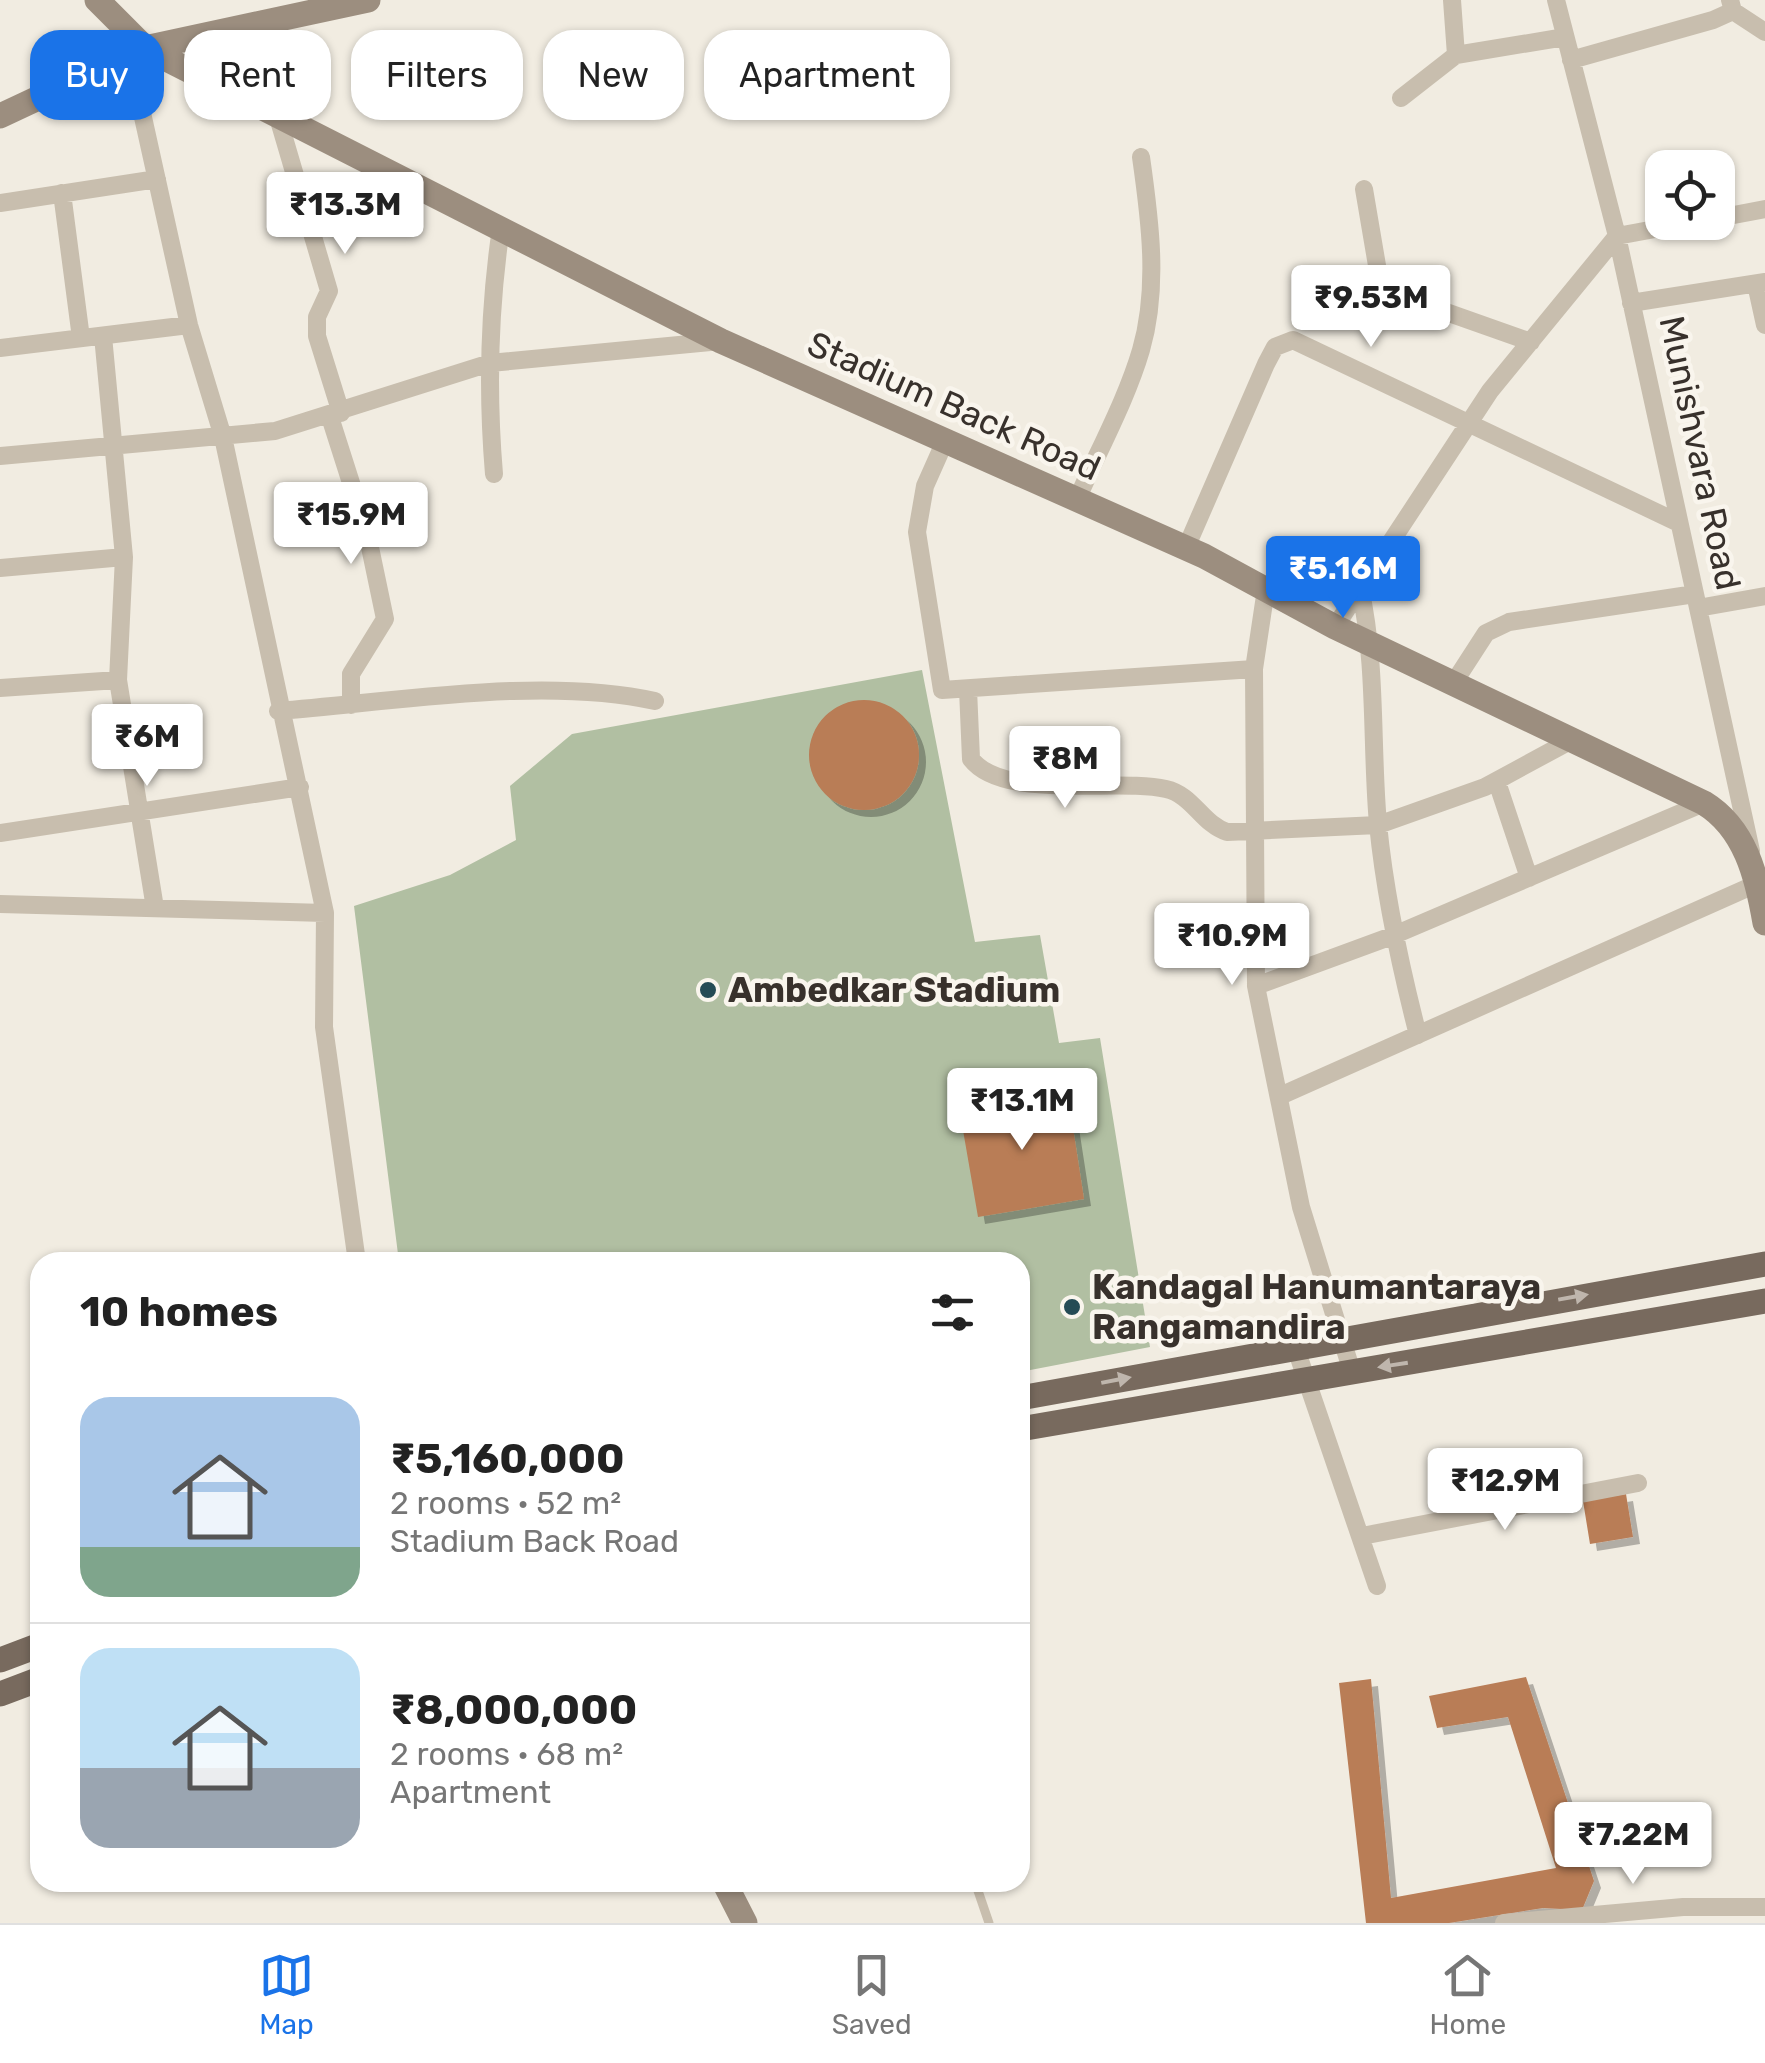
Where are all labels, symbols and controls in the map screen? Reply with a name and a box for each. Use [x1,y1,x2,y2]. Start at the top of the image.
chip: Buy [30,30,164,120]
chip: Rent [184,30,331,120]
chip: Filters [351,30,523,120]
chip: New [543,30,684,120]
chip: Apartment [704,30,950,120]
map controls [1645,150,1735,240]
button: locate [1645,150,1735,240]
pin: ₹13.3M [264,172,426,257]
text: ₹13.3M [289,185,401,223]
pin: ₹9.53M [1290,265,1452,350]
text: ₹9.53M [1313,278,1429,316]
street label: Munishvara Road [1650,312,1750,594]
street label: Stadium Back Road [801,323,1107,489]
pin: ₹15.9M [270,482,432,567]
text: ₹15.9M [296,495,406,533]
pin: ₹5.16M [1262,536,1424,621]
text: ₹5.16M [1288,549,1398,587]
pin: ₹6M [99,704,195,789]
text: ₹6M [114,717,180,755]
pin: ₹8M [1017,726,1113,811]
text: ₹8M [1031,739,1099,777]
pin: ₹10.9M [1151,903,1313,988]
text: ₹10.9M [1176,916,1288,954]
place label: Ambedkar Stadium [728,969,1060,1011]
marker: Ambedkar Stadium [697,979,719,1001]
pin: ₹13.1M [941,1068,1103,1153]
text: ₹13.1M [969,1081,1075,1119]
place label: Kandagal Hanumantaraya Rangamandira [1092,1266,1541,1348]
icon: filters [925,1285,980,1340]
text: 10 homes [80,1287,278,1337]
one-way arrow [1558,1289,1590,1304]
marker: Kandagal Hanumantaraya Rangamandira [1061,1296,1083,1318]
one-way arrow [1377,1358,1408,1373]
one-way arrow [1101,1372,1132,1387]
text: ₹5,160,000 [390,1434,625,1484]
icon: home [160,1437,280,1557]
pin: ₹12.9M [1424,1448,1586,1533]
text: ₹12.9M [1450,1461,1560,1499]
text: 2 rooms · 52 m² [390,1484,621,1522]
text: Stadium Back Road [390,1522,679,1560]
text: ₹8,000,000 [390,1685,637,1735]
icon: home [160,1688,280,1808]
text: 2 rooms · 68 m² [390,1735,623,1773]
text: Apartment [390,1773,551,1811]
pin: ₹7.22M [1552,1802,1714,1887]
text: ₹7.22M [1577,1815,1689,1853]
tab: Map [259,1948,314,2041]
tab: Saved [832,1948,912,2041]
tab: Home [1429,1948,1506,2041]

